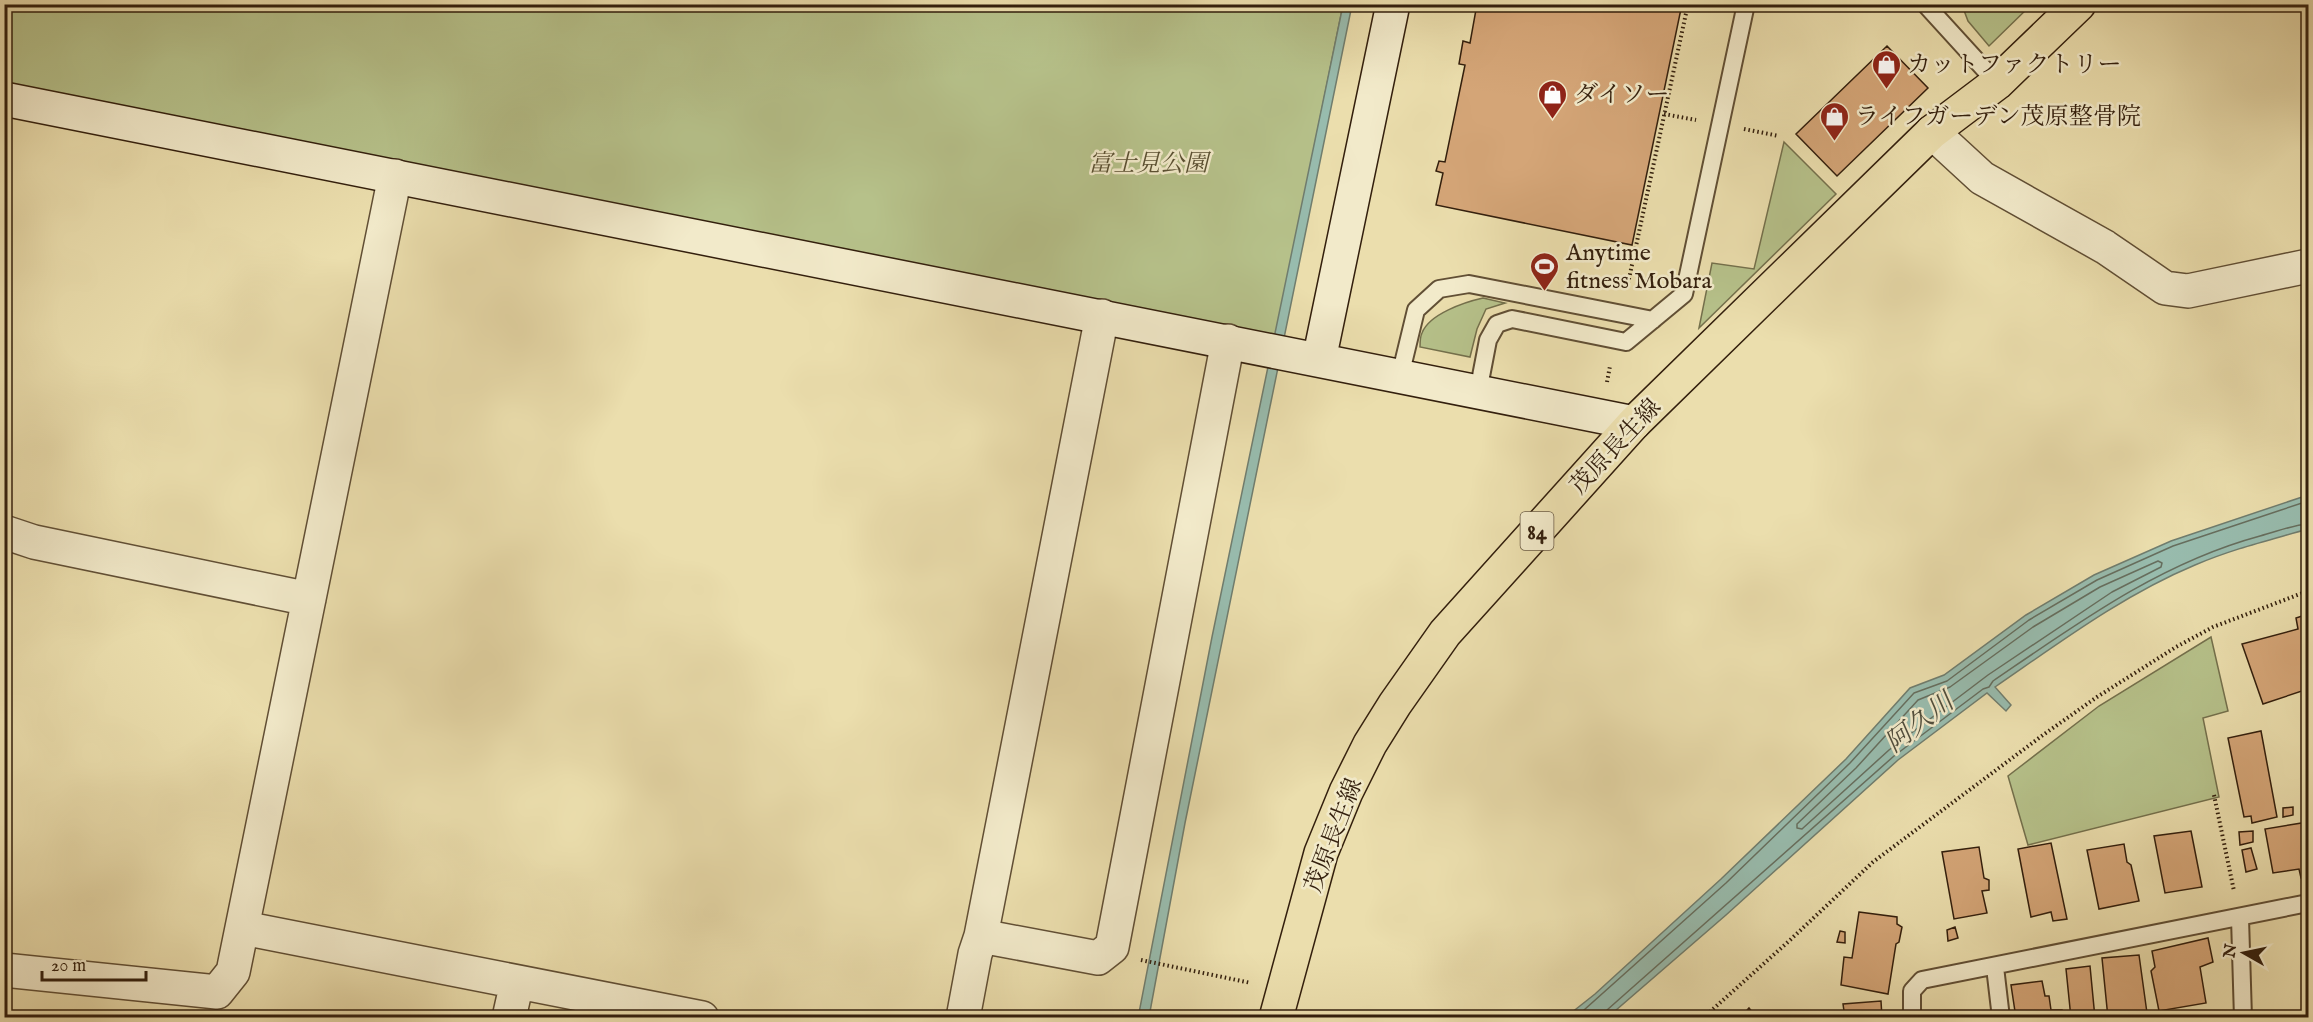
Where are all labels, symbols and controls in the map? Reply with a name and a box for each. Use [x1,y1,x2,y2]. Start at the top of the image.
shop icon: カットファクトリー [1870,48,1902,90]
place label: カットファクトリー [1907,50,2122,81]
shop icon: ダイソー [1537,78,1569,120]
place label: ダイソー [1574,80,1670,111]
shop icon: ライフガーデン茂原整骨院 [1818,100,1850,142]
place label: ライフガーデン茂原整骨院 [1855,102,2141,133]
park label: 富士見公園 [1088,149,1212,180]
place label: Anytime fitness Mobara [1565,238,1712,297]
sports icon: Anytime fitness Mobara [1529,250,1561,292]
street label: 茂原長生線 [1564,393,1668,501]
road number: 84 [1520,512,1554,550]
water label: 阿久川 [1879,684,1963,760]
street label: 茂原長生線 [1298,774,1370,897]
north arrow [2214,923,2274,983]
text: N [2220,942,2242,960]
scale bar [42,944,146,982]
text: 20 m [51,955,86,978]

